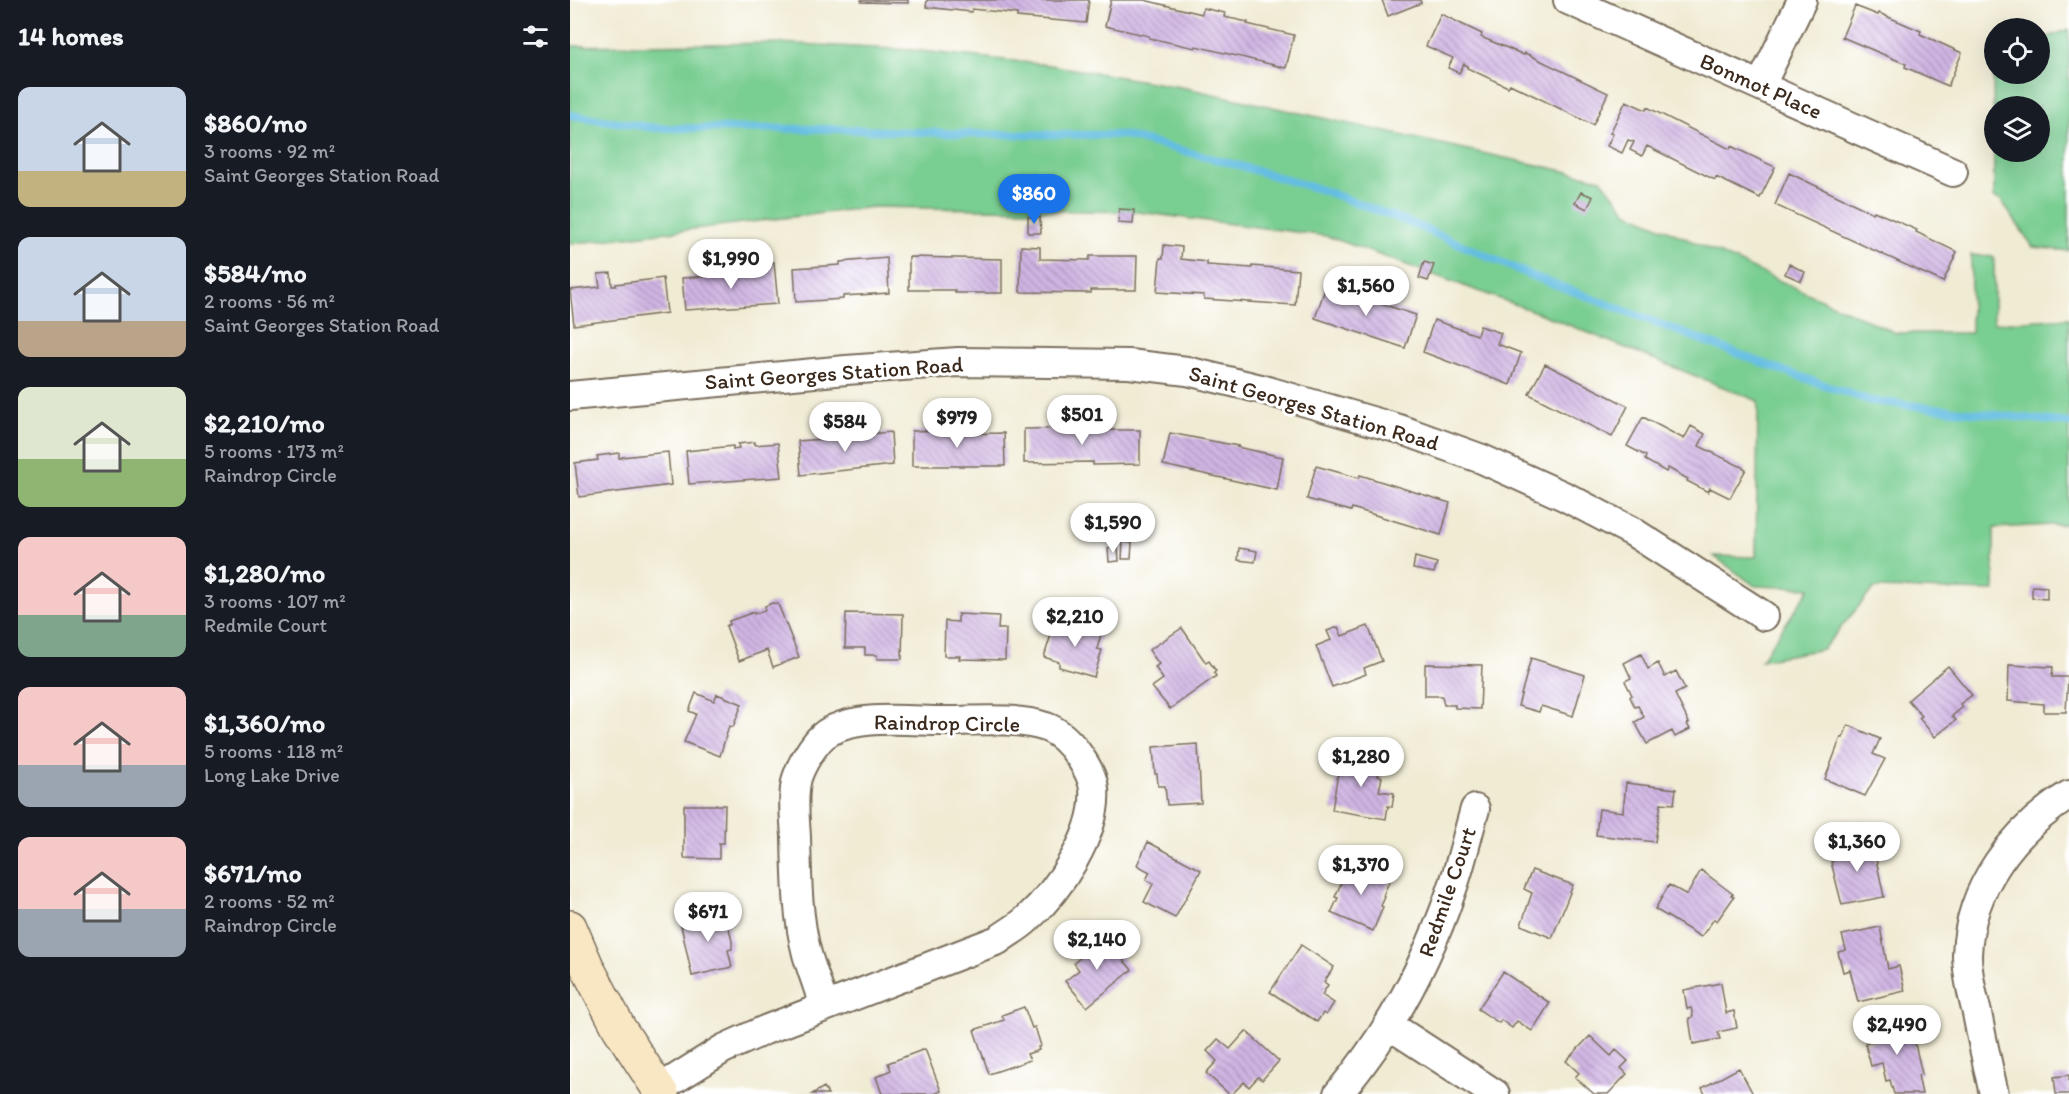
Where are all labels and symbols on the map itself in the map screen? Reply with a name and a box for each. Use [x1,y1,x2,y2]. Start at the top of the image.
street label: Bonmot Place [1696,47,1826,125]
pin: $860 [998,174,1070,225]
pin: $1,990 [682,239,780,290]
pin: $1,560 [1317,266,1415,317]
street label: Saint Georges Station Road [704,350,964,396]
street label: Saint Georges Station Road [1186,359,1442,457]
pin: $501 [1046,395,1118,446]
pin: $979 [921,398,993,449]
pin: $584 [809,402,881,453]
pin: $1,590 [1064,503,1162,554]
pin: $2,210 [1026,597,1124,648]
street label: Raindrop Circle [874,708,1020,738]
pin: $1,280 [1312,737,1410,788]
pin: $1,360 [1808,822,1906,873]
street label: Redmile Court [1412,824,1482,960]
pin: $1,370 [1312,845,1410,896]
pin: $671 [672,892,744,943]
pin: $2,140 [1048,920,1146,971]
pin: $2,490 [1848,1005,1946,1056]

